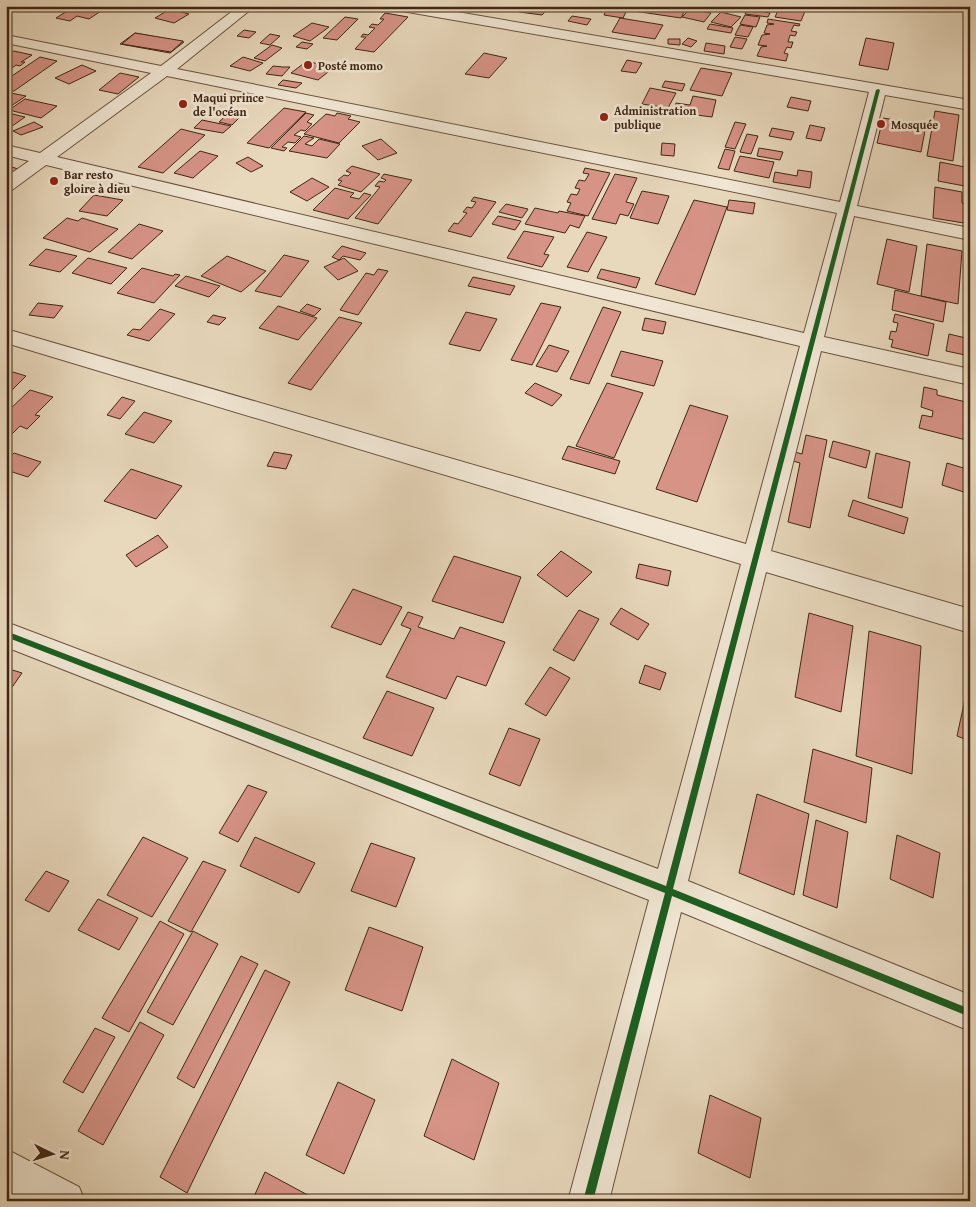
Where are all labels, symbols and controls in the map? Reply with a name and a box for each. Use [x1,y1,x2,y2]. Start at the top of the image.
place label: Posté momo [318,57,384,74]
marker: Posté momo [302,59,314,71]
place label: Maqui prince de l'océan [193,89,264,120]
marker: Maqui prince de l'océan [177,98,189,110]
place label: Administration publique [614,102,696,133]
marker: Administration publique [598,111,610,123]
place label: Mosquée [891,116,938,133]
marker: Mosquée [875,118,887,130]
place label: Bar resto gloire à dieu [64,166,130,197]
marker: Bar resto gloire à dieu [48,175,60,187]
north arrow [28,1130,78,1180]
text: N [55,1150,75,1161]

